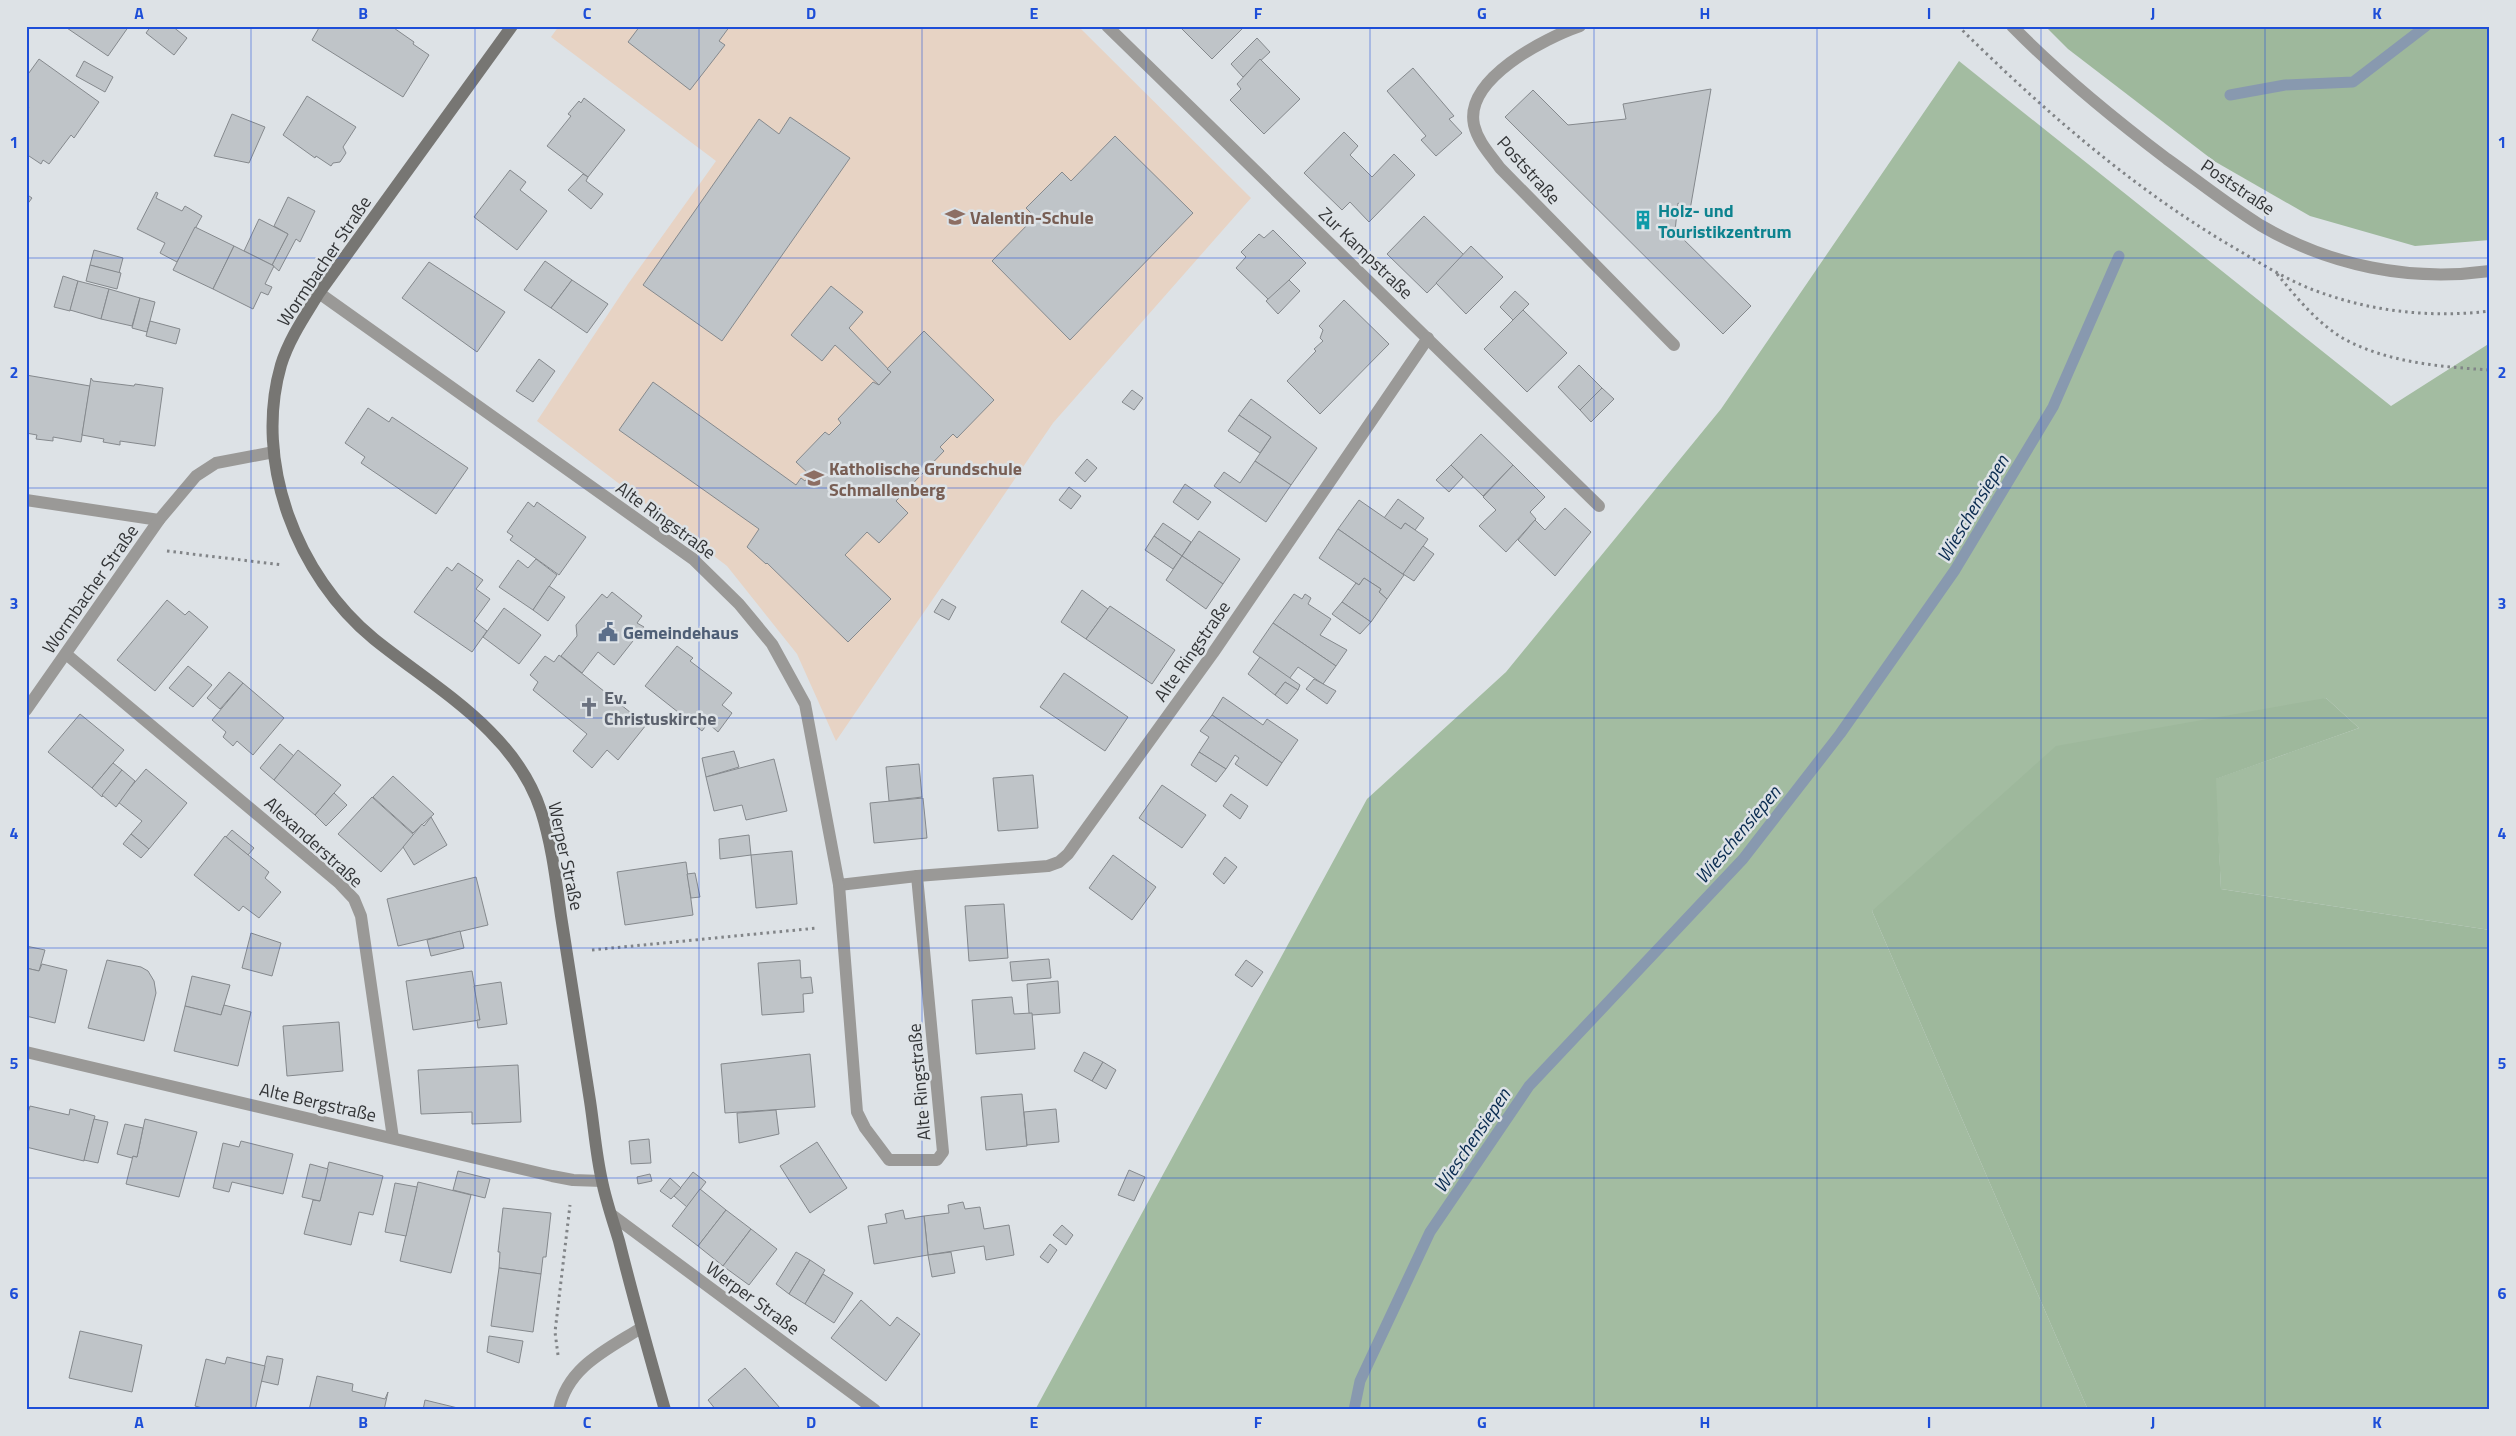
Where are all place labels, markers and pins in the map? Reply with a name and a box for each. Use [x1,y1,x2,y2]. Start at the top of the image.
place label: Holz- und Touristikzentrum [1658,197,1792,245]
place label: Valentin-Schule [970,204,1094,231]
school or university icon: Valentin-Schule [944,206,966,228]
building icon: Holz- und Touristikzentrum [1632,209,1654,231]
place label: Katholische Grundschule Schmallenberg [829,455,1022,503]
school or university icon: Katholische Grundschule Schmallenberg [803,467,825,489]
place label: Gemeindehaus [623,619,739,646]
public building icon: Gemeindehaus [597,621,619,643]
place label: Ev. Christuskirche [604,684,716,732]
church icon: Ev. Christuskirche [578,696,600,718]

